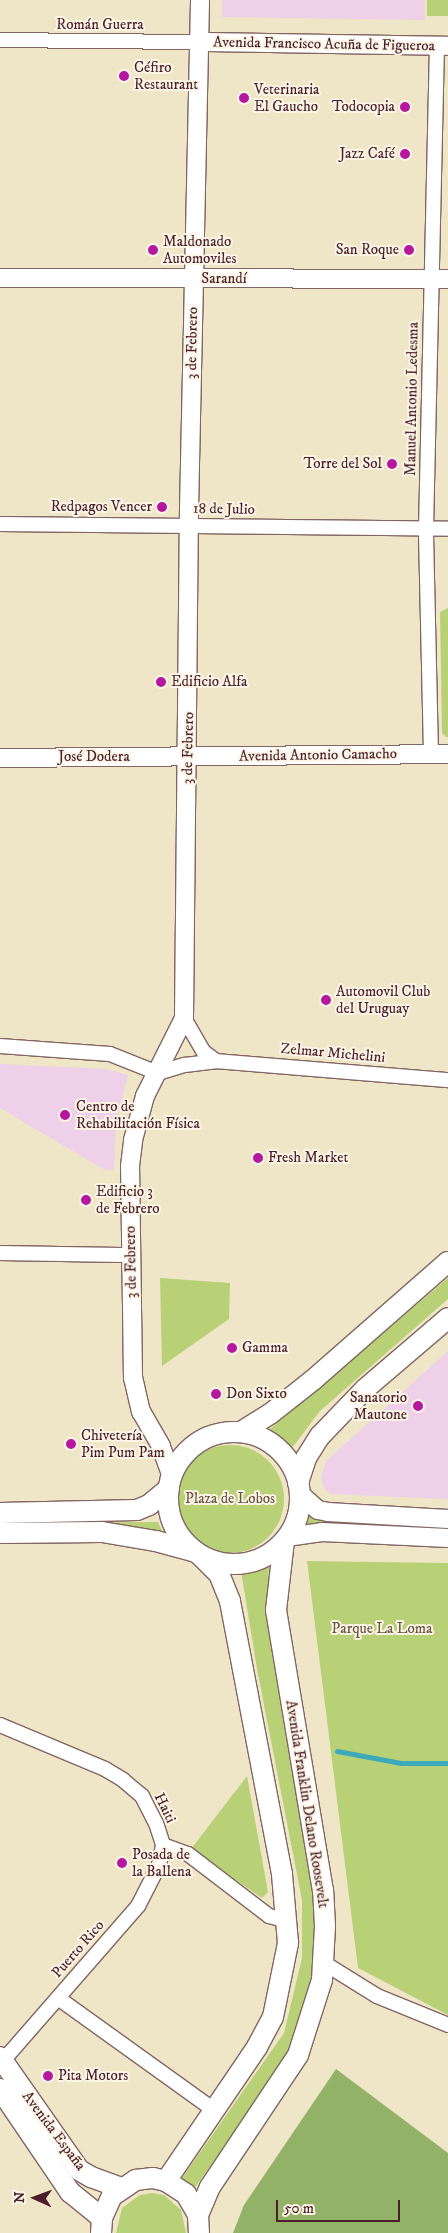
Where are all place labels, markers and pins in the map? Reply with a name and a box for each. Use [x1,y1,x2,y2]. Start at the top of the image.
place label: Céfiro Restaurant [134,58,198,93]
marker: Céfiro Restaurant [118,70,130,82]
place label: Veterinaria El Gaucho [254,80,319,115]
marker: Veterinaria El Gaucho [238,92,250,104]
place label: Todocopia [332,98,395,116]
marker: Todocopia [399,101,411,113]
place label: Jazz Café [339,145,395,163]
marker: Jazz Café [399,148,411,160]
place label: Maldonado Automoviles [163,232,237,267]
place label: San Roque [336,241,399,259]
marker: Maldonado Automoviles [147,244,159,256]
marker: San Roque [403,244,415,256]
place label: Torre del Sol [303,455,382,473]
marker: Torre del Sol [386,458,398,470]
place label: Redpagos Vencer [51,498,152,516]
marker: Redpagos Vencer [156,501,168,513]
place label: Edificio Alfa [171,673,247,691]
marker: Edificio Alfa [155,676,167,688]
place label: Automovil Club del Uruguay [336,982,430,1017]
marker: Automovil Club del Uruguay [320,994,332,1006]
place label: Centro de Rehabilitación Física [76,1097,200,1132]
marker: Centro de Rehabilitación Física [58,1108,72,1122]
place label: Fresh Market [268,1149,348,1167]
marker: Fresh Market [252,1152,264,1164]
place label: Edificio 3 de Febrero [96,1182,160,1217]
marker: Edificio 3 de Febrero [80,1194,92,1206]
place label: Gamma [242,1339,288,1357]
marker: Gamma [226,1342,238,1354]
place label: Don Sixto [226,1385,287,1403]
marker: Don Sixto [210,1388,222,1400]
place label: Sanatorio Mautone [350,1388,407,1423]
marker: Sanatorio Mautone [411,1399,425,1413]
place label: Chivetería Pim Pum Pam [81,1426,165,1461]
marker: Chivetería Pim Pum Pam [65,1438,77,1450]
place label: Posada de la Ballena [132,1845,191,1880]
marker: Posada de la Ballena [116,1857,128,1869]
place label: Pita Motors [58,2067,128,2085]
marker: Pita Motors [42,2070,54,2082]

